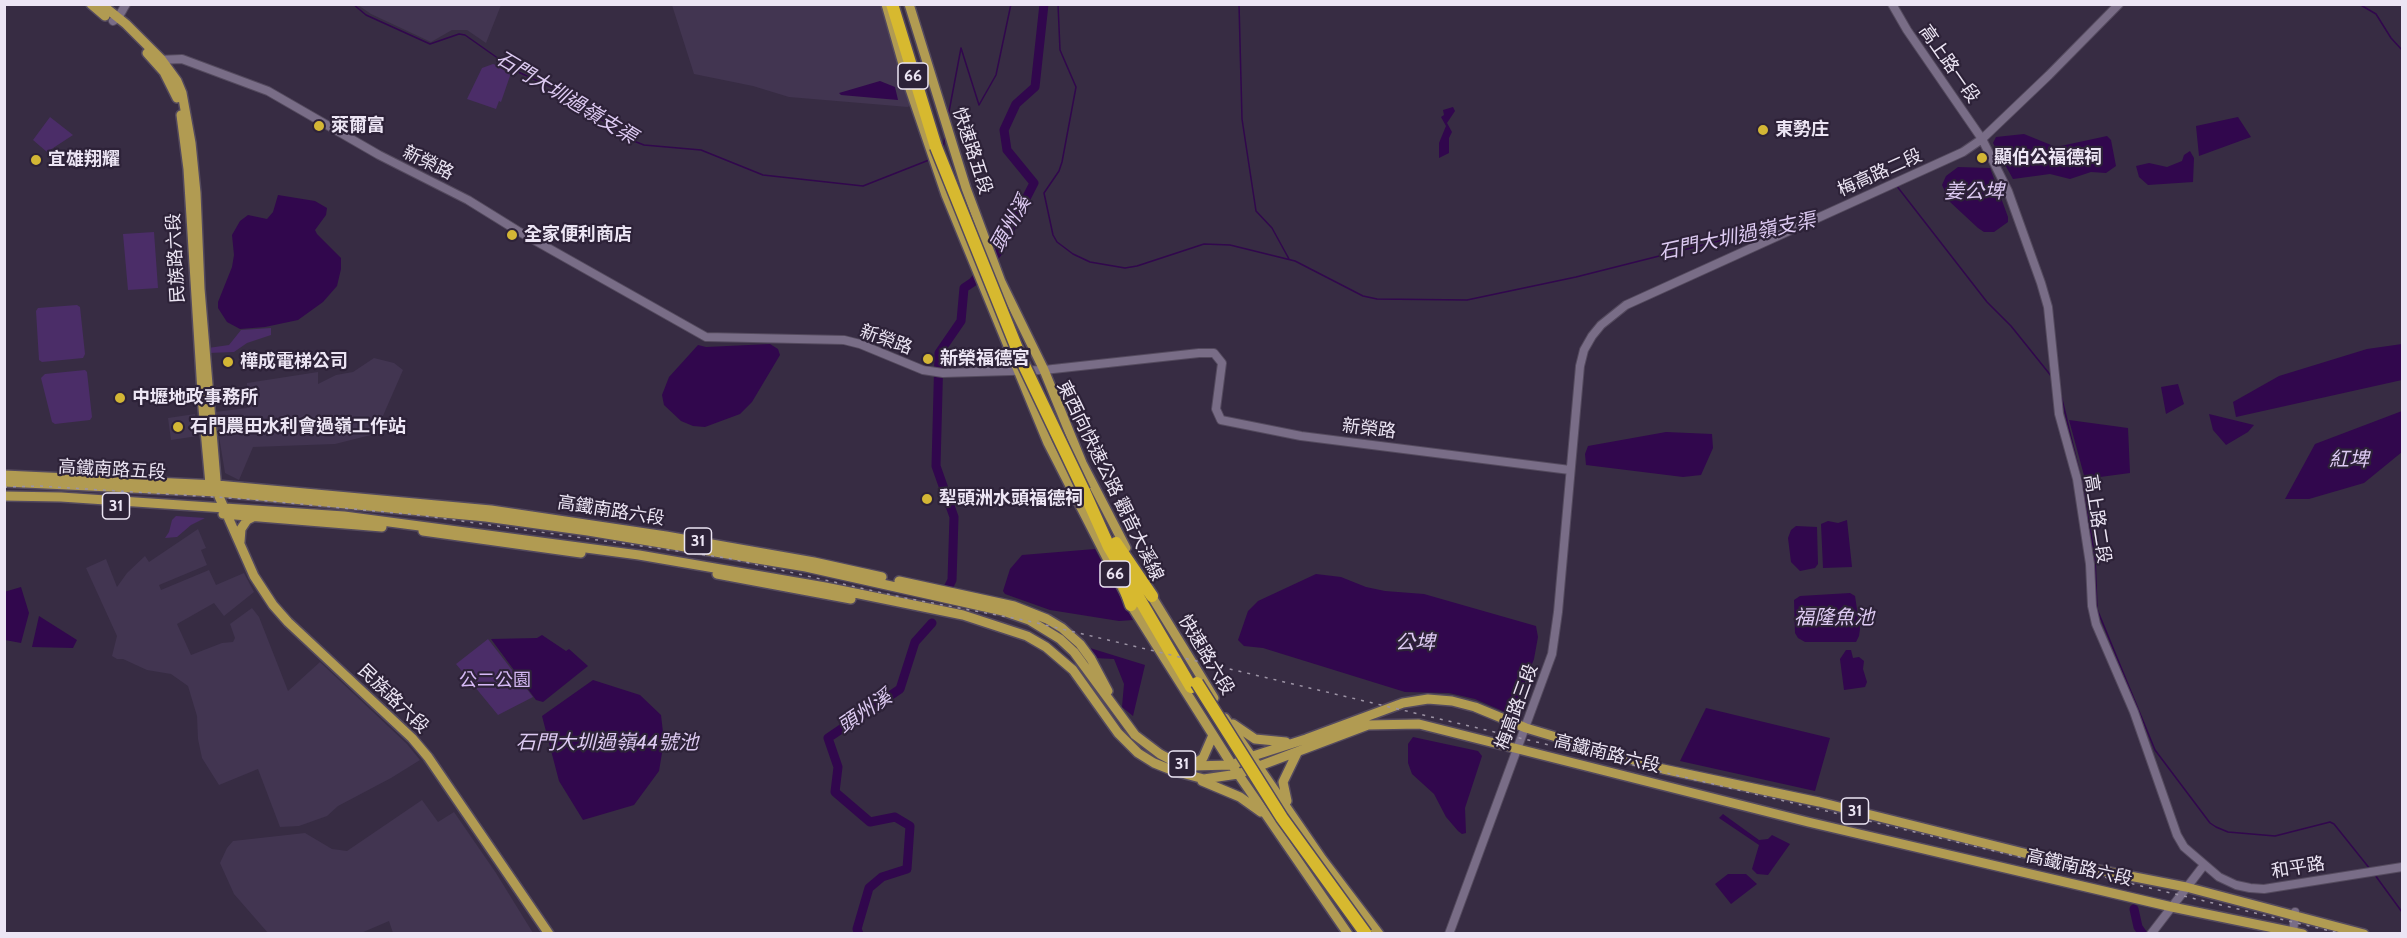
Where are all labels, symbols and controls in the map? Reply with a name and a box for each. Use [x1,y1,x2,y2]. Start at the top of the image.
street label: 高上路一段 [1914,21,1984,107]
water label: 石門大圳過嶺支渠 [491,47,641,149]
road number: 66 [898,63,928,89]
street label: 快速路五段 [948,105,996,197]
place label: 萊爾富 [331,115,385,137]
marker: 萊爾富 [312,119,326,133]
place label: 東勢庄 [1775,119,1829,141]
marker: 東勢庄 [1756,123,1770,137]
street label: 新榮路 [399,141,457,185]
street label: 梅高路二段 [1834,145,1926,201]
place label: 顯伯公福德祠 [1994,147,2102,169]
place label: 宜雄翔耀 [48,149,120,171]
marker: 顯伯公福德祠 [1975,151,1989,165]
marker: 宜雄翔耀 [29,153,43,167]
water label: 姜公埤 [1944,180,2004,204]
water label: 頭州溪 [986,192,1036,256]
water label: 石門大圳過嶺支渠 [1656,209,1818,265]
street label: 民族路六段 [163,212,189,304]
place label: 全家便利商店 [524,224,632,246]
marker: 全家便利商店 [505,228,519,242]
street label: 新榮路 [857,321,915,359]
place label: 新榮福德宮 [940,348,1030,370]
place label: 樺成電梯公司 [240,351,348,373]
marker: 新榮福德宮 [921,352,935,366]
marker: 樺成電梯公司 [221,355,235,369]
street label: 東西向快速公路 觀音大溪線 [1052,377,1168,585]
place label: 中壢地政事務所 [132,387,258,409]
marker: 中壢地政事務所 [113,391,127,405]
street label: 新榮路 [1341,415,1397,443]
place label: 石門農田水利會過嶺工作站 [190,416,406,438]
marker: 石門農田水利會過嶺工作站 [171,420,185,434]
water label: 紅埤 [2329,448,2369,472]
street label: 高鐵南路五段 [58,456,166,484]
street label: 高上路二段 [2079,473,2115,565]
place label: 犁頭洲水頭福德祠 [939,488,1083,510]
street label: 高鐵南路六段 [556,492,666,530]
marker: 犁頭洲水頭福德祠 [920,492,934,506]
road number: 31 [102,493,130,519]
road number: 31 [684,528,712,554]
road number: 66 [1100,561,1130,587]
water label: 福隆魚池 [1794,606,1874,630]
street label: 快速路六段 [1174,611,1238,699]
water label: 公埤 [1395,631,1435,655]
street label: 民族路六段 [353,660,433,738]
street label: 梅高路三段 [1491,661,1543,753]
park label: 公二公園 [459,670,531,692]
water label: 頭州溪 [833,685,897,739]
street label: 高鐵南路六段 [1552,730,1662,778]
water label: 石門大圳過嶺44號池 [516,731,698,755]
road number: 31 [1168,751,1196,777]
road number: 31 [1842,798,1868,824]
street label: 高鐵南路六段 [2024,845,2134,891]
street label: 和平路 [2270,853,2326,883]

